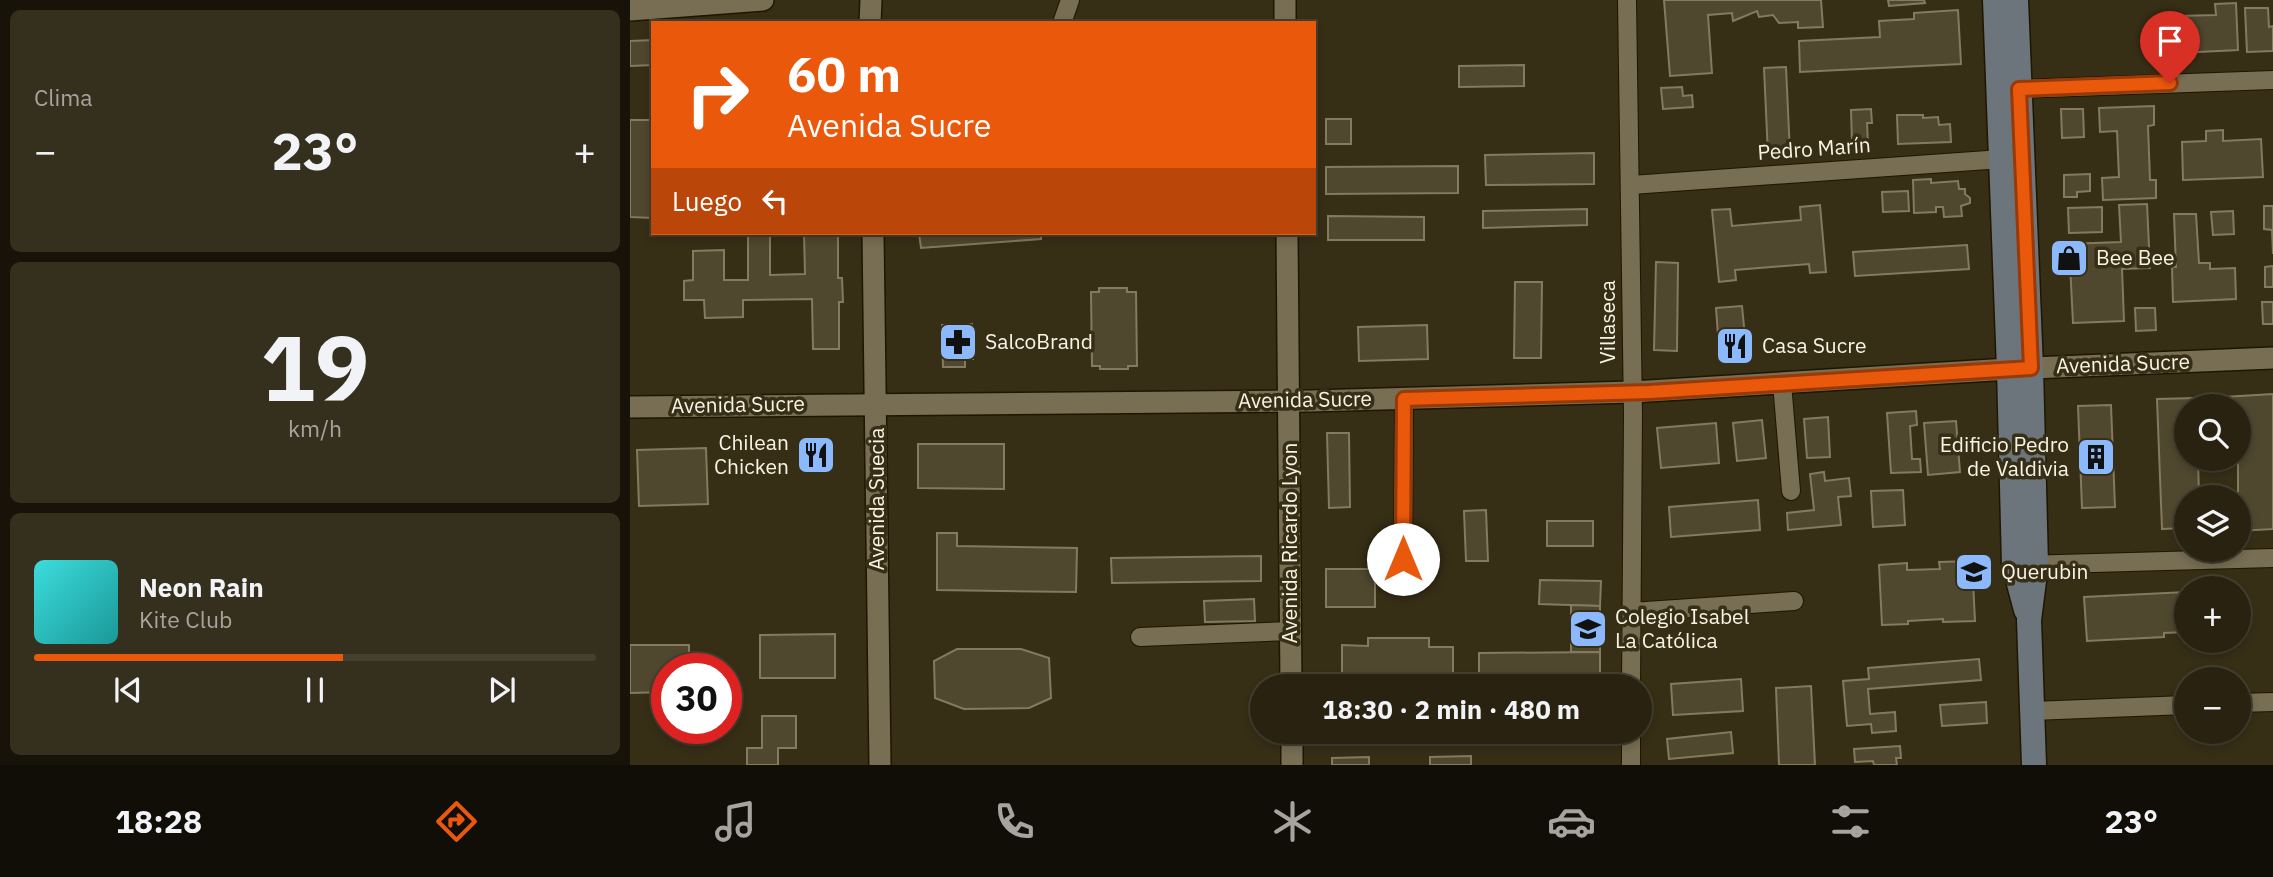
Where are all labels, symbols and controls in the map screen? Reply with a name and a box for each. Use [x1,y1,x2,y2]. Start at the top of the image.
pin [2140,11,2200,83]
icon: arrive [2151,22,2189,60]
text: 60 m [787,42,901,105]
icon: right [672,49,763,140]
text: Clima [34,82,93,112]
text: Avenida Sucre [787,104,991,146]
text: 23° [272,117,358,184]
text: − [34,126,57,175]
text: + [573,126,596,175]
street label: Pedro Marín [1756,130,1872,166]
icon: left [756,182,794,220]
text: Luego [672,184,742,218]
shop icon: Bee Bee [2048,237,2090,279]
place label: Bee Bee [2096,243,2175,271]
street label: Villaseca [1593,280,1621,364]
text: 19 [260,308,370,426]
pharmacy icon: SalcoBrand [937,321,979,363]
restaurant icon: Casa Sucre [1714,325,1756,367]
place label: SalcoBrand [985,327,1093,355]
place label: Casa Sucre [1762,331,1866,359]
street label: Avenida Sucre [2055,347,2190,379]
street label: Avenida Sucre [1238,384,1372,414]
street label: Avenida Sucre [671,389,805,419]
map controls [2174,394,2251,744]
button: search [2174,394,2251,471]
text: km/h [288,413,342,443]
place label: Chilean Chicken [714,428,789,480]
street label: Avenida Suecia [862,428,890,570]
place label: Edificio Pedro de Valdivia [1940,430,2069,482]
restaurant icon: Chilean Chicken [795,434,837,476]
building icon: Edificio Pedro de Valdivia [2075,436,2117,478]
street label: Avenida Ricardo Lyon [1275,443,1303,643]
button: layers [2174,485,2251,562]
position arrow [1366,522,1440,596]
school or university icon: Querubin [1953,551,1995,593]
place label: Querubin [2001,557,2088,585]
text: Neon Rain [139,570,264,604]
button: + [2174,576,2251,653]
place label: Colegio Isabel La Católica [1615,602,1750,654]
text: Kite Club [139,604,232,634]
school or university icon: Colegio Isabel La Católica [1567,608,1609,650]
speed limit sign: 30 [651,653,742,744]
button: − [2174,667,2251,744]
icon: previous [109,671,147,709]
icon: pause [296,671,334,709]
icon: next [483,671,521,709]
text: 18:30 · 2 min · 480 m [1322,692,1580,726]
icon: directions [432,797,481,846]
icon: music [711,797,760,846]
icon: phone [990,797,1039,846]
icon: climate [1268,797,1317,846]
icon: car [1547,797,1596,846]
icon: filters [1826,797,1875,846]
text: 18:28 [115,800,202,842]
text: 23° [2105,800,2158,842]

